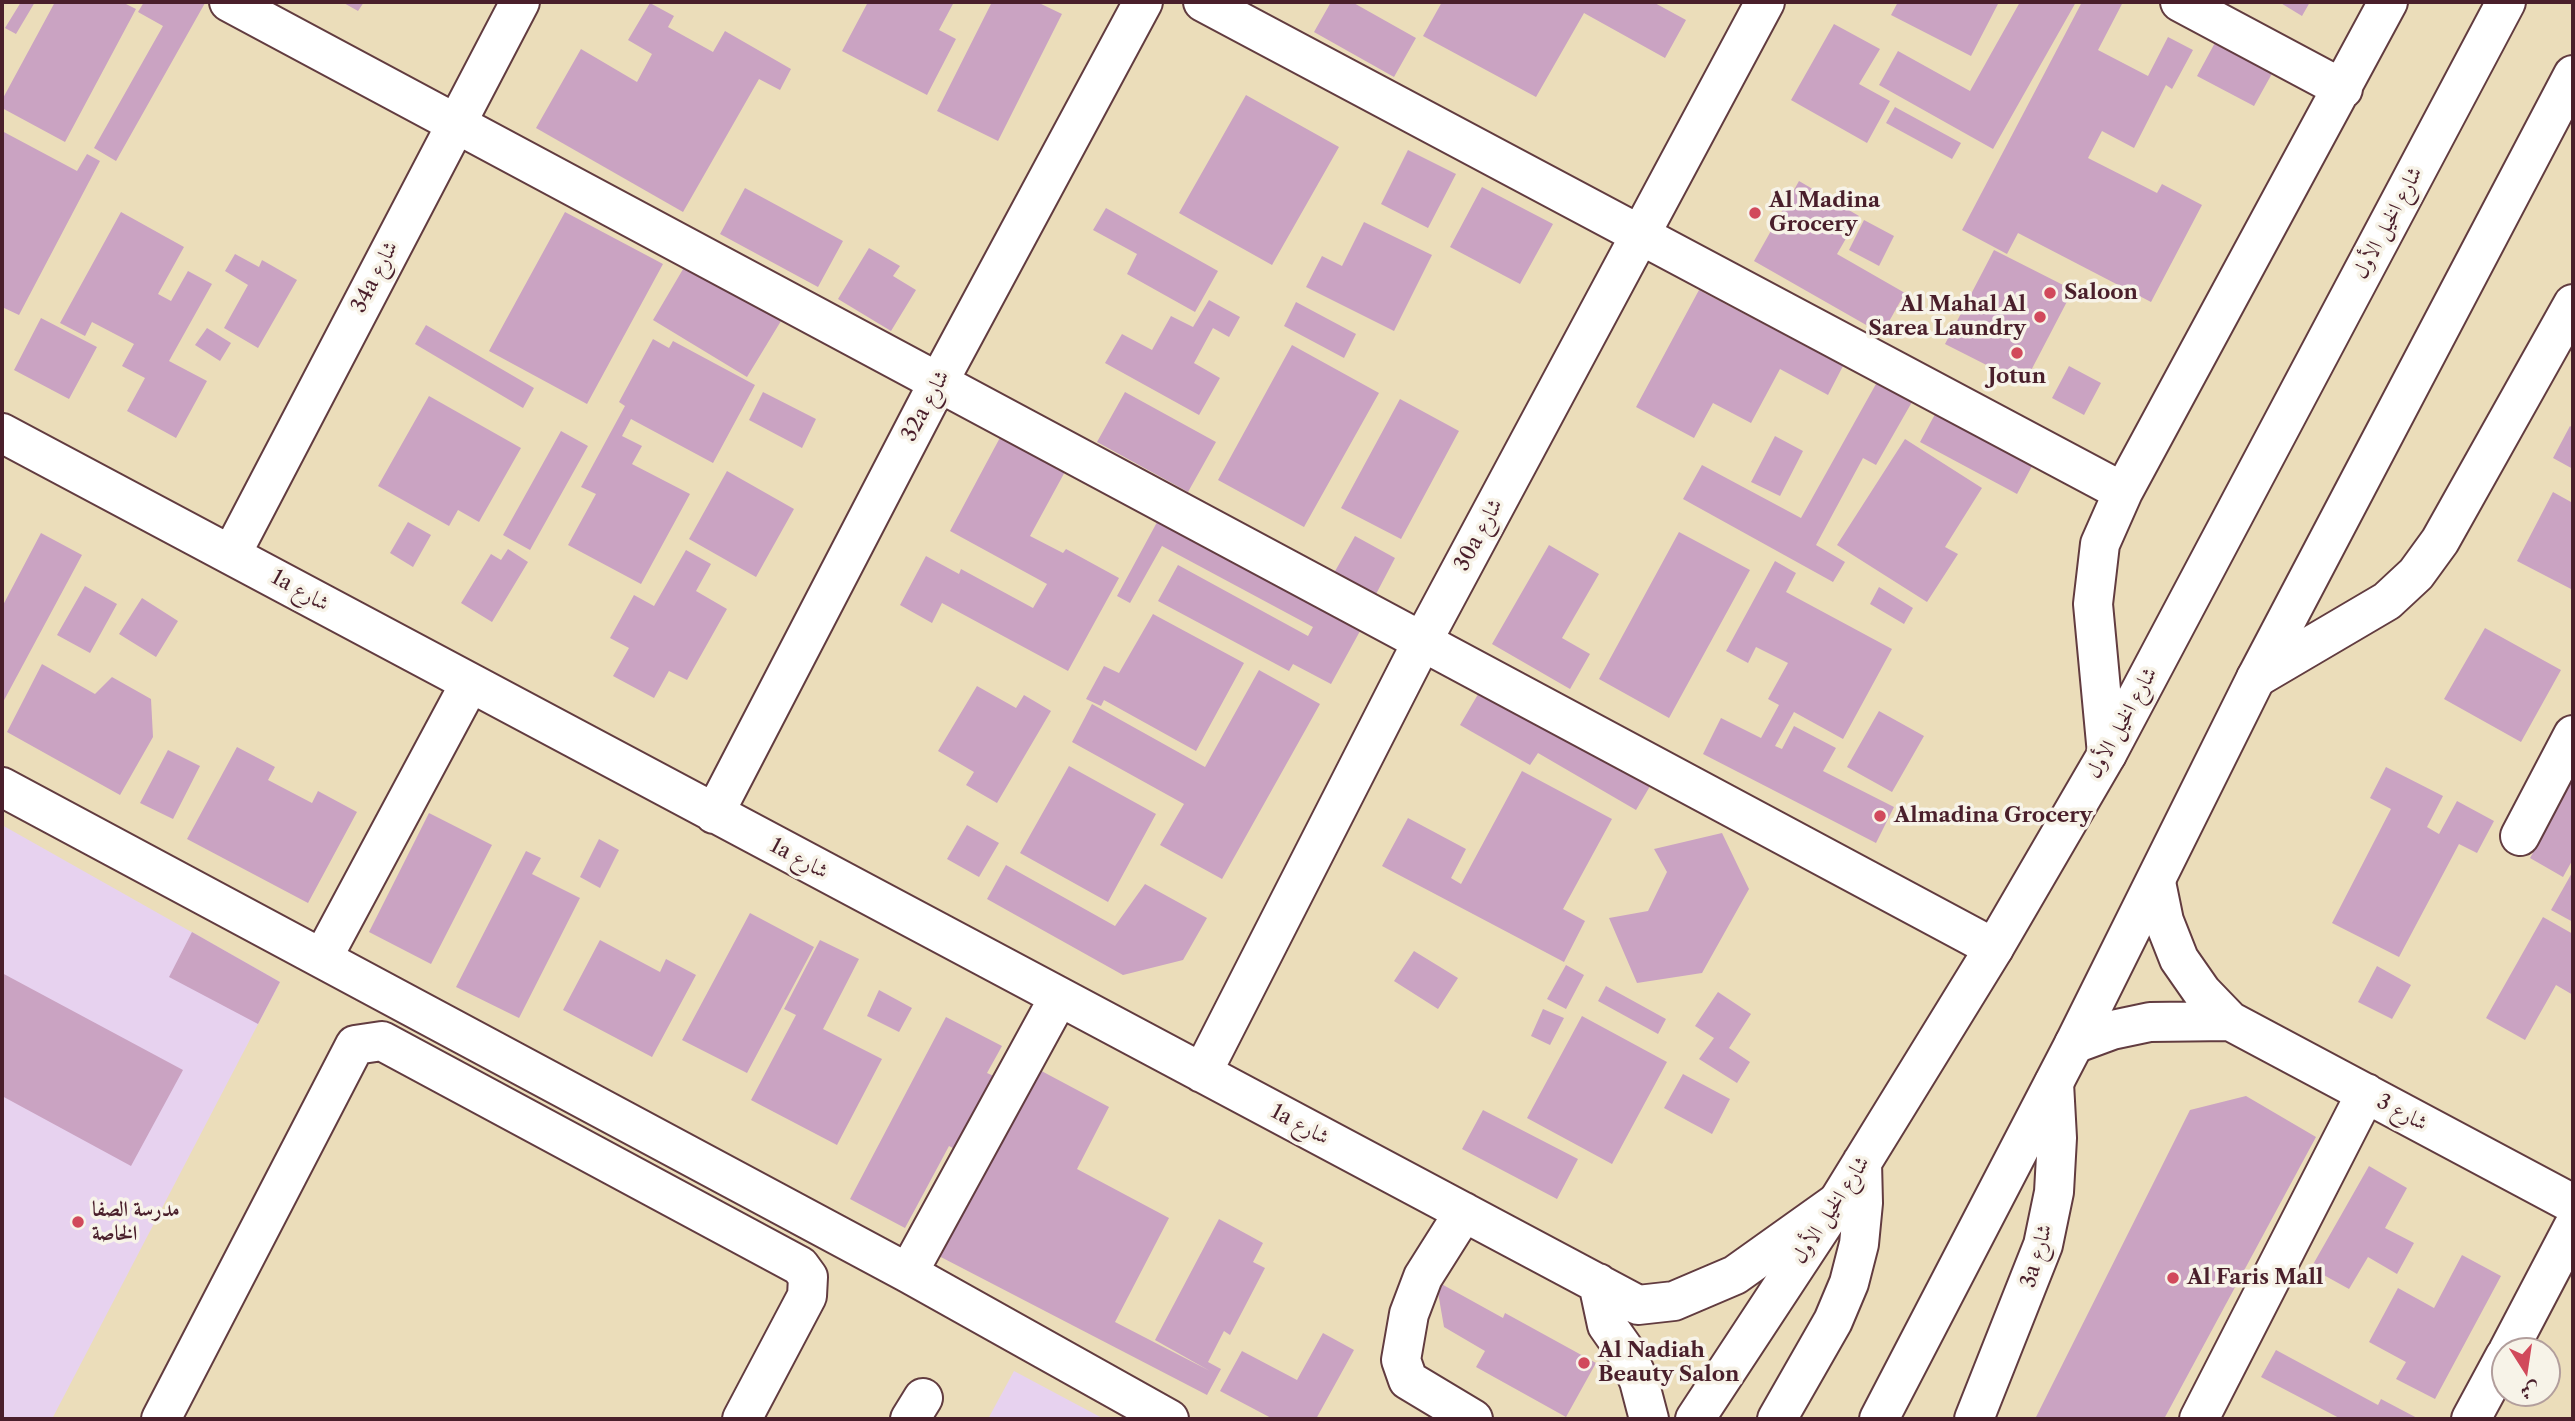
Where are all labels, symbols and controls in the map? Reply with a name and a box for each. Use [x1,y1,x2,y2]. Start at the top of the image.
street label: شارع الخيل الأول [2348,163,2428,283]
place label: Al Madina Grocery [1769,188,1880,238]
marker: Al Madina Grocery [1747,205,1763,221]
street label: 34a شارع [346,237,404,317]
place label: Saloon [2064,280,2138,306]
marker: Saloon [2042,285,2058,301]
place label: Al Mahal Al Sarea Laundry [1868,292,2026,342]
marker: Al Mahal Al Sarea Laundry [2032,309,2048,325]
marker: Jotun [2009,345,2025,361]
place label: Jotun [1988,364,2046,390]
street label: 32a شارع [897,366,955,446]
street label: 30a شارع [1450,495,1508,575]
street label: 1a شارع [267,565,333,617]
street label: شارع الخيل الأول [2081,663,2163,783]
place label: Almadina Grocery [1894,803,2092,829]
marker: Almadina Grocery [1872,808,1888,824]
street label: 1a شارع [766,833,832,885]
street label: شارع 3 [2372,1089,2432,1137]
street label: 1a شارع [1267,1099,1333,1151]
street label: شارع الخيل الأول [1787,1151,1875,1269]
place label: مدرسة الصفا الخاصة [92,1197,180,1247]
marker: مدرسة الصفا الخاصة [70,1214,86,1230]
street label: 3a شارع [2016,1221,2058,1291]
place label: Al Faris Mall [2187,1265,2323,1291]
marker: Al Faris Mall [2165,1270,2181,1286]
north arrow [2491,1337,2561,1407]
place label: Al Nadiah Beauty Salon [1598,1338,1739,1388]
marker: Al Nadiah Beauty Salon [1576,1355,1592,1371]
text: ش [2518,1378,2542,1404]

